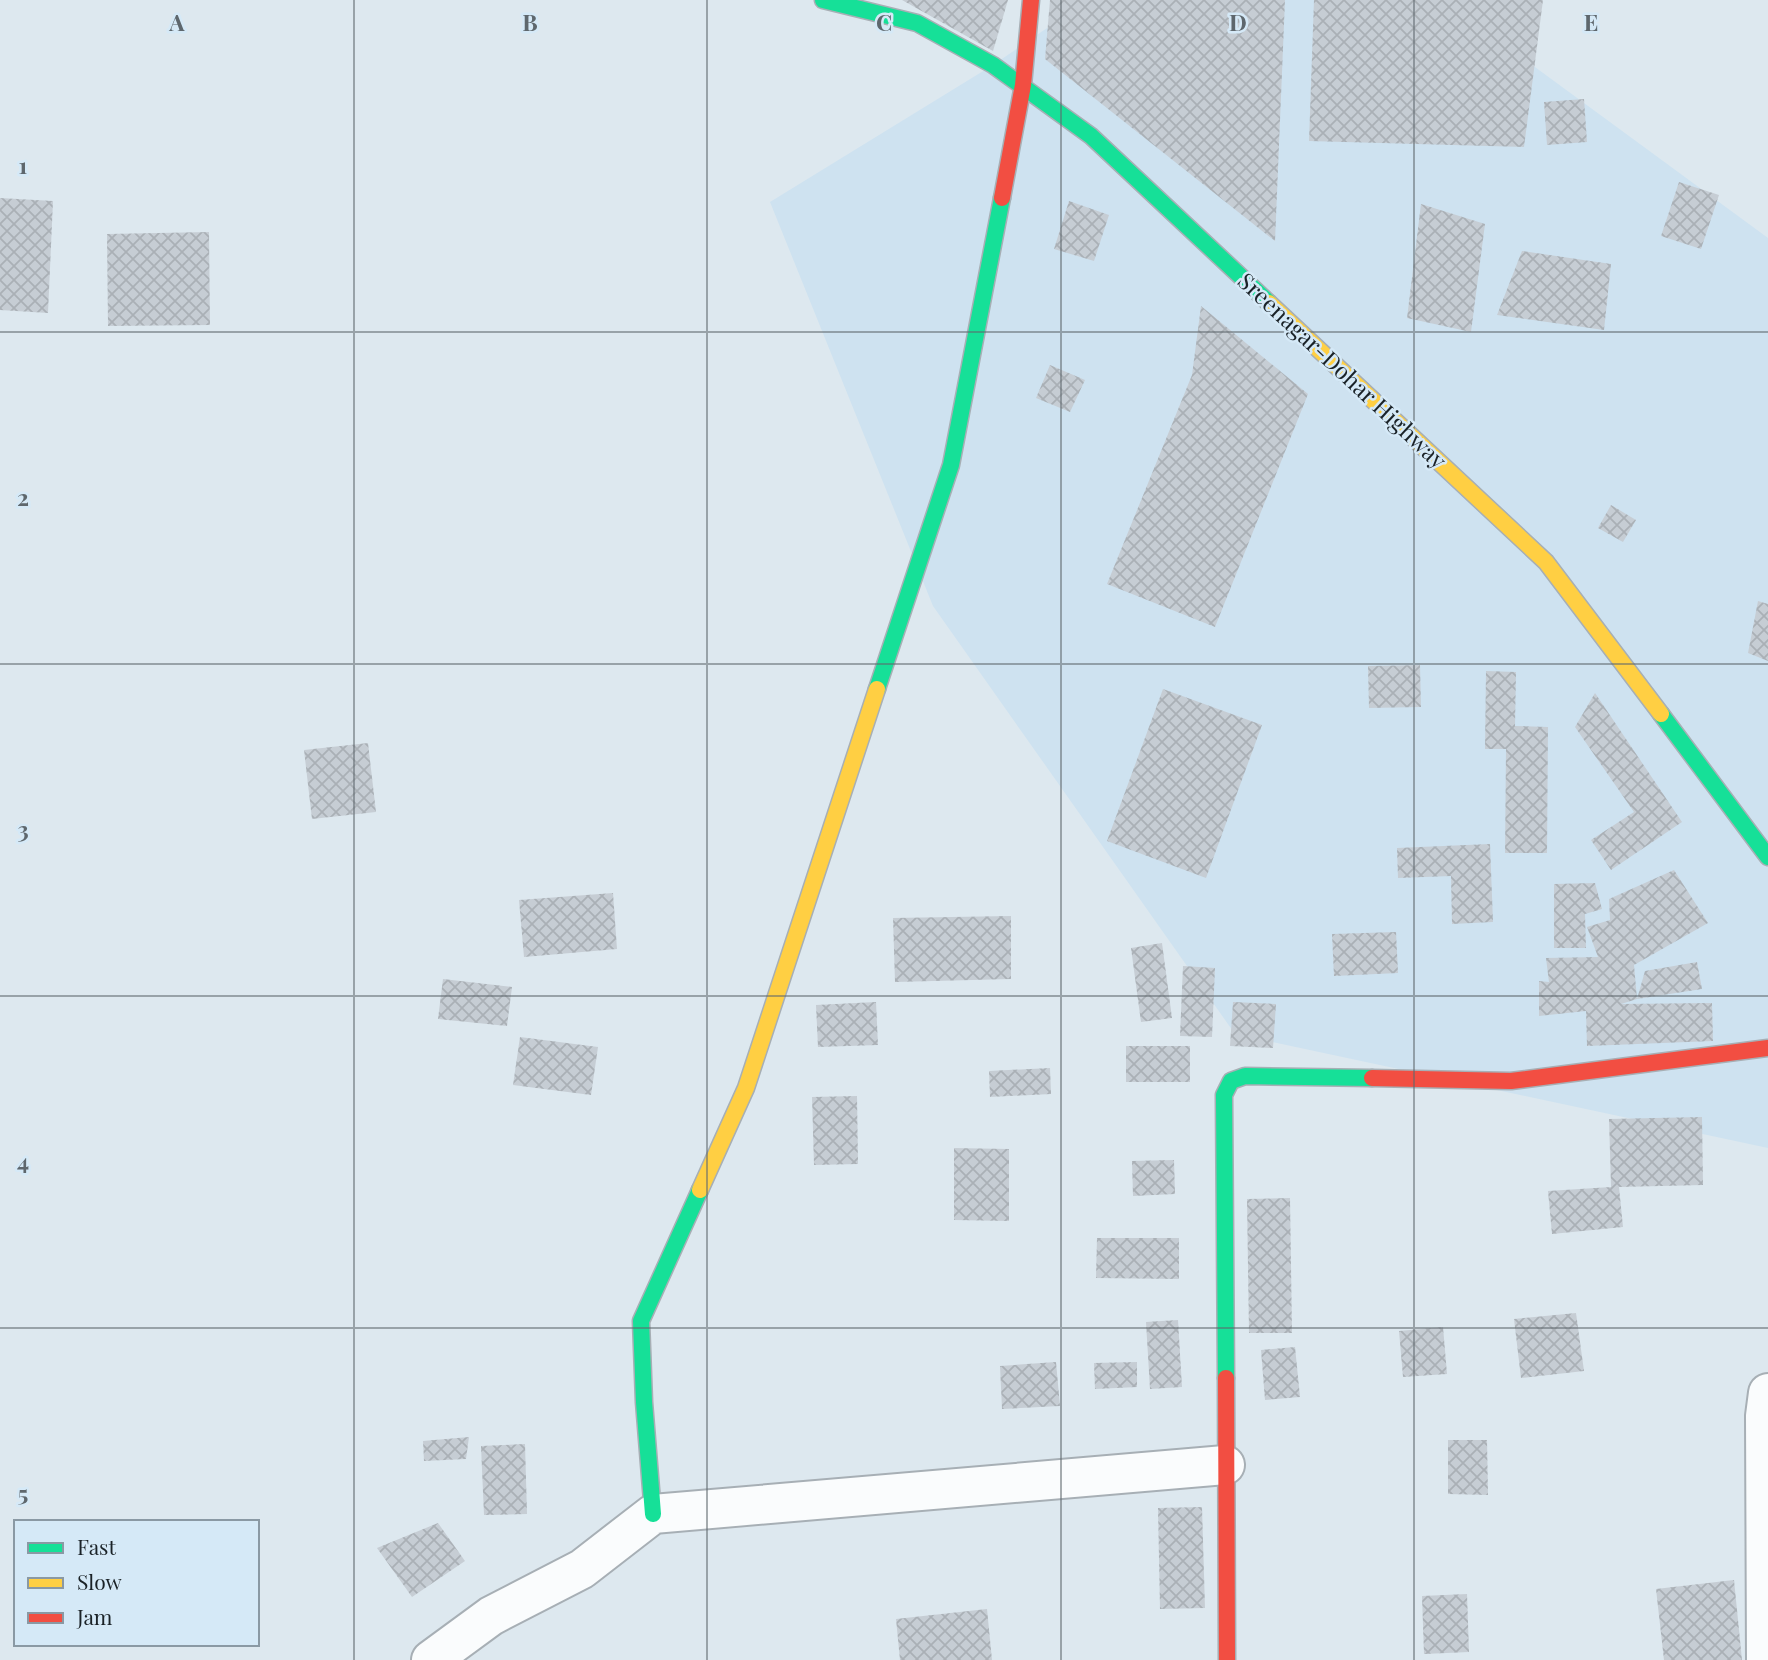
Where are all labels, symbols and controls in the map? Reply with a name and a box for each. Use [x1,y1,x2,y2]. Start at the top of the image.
text: A [168,6,185,37]
text: B [522,6,538,37]
text: C [876,6,892,37]
text: D [1229,6,1247,37]
text: E [1584,6,1598,37]
text: 1 [19,149,28,180]
street label: Sreenagar-Dohar Highway [1232,265,1454,475]
text: 2 [17,481,29,512]
text: 3 [17,813,29,844]
text: 4 [17,1145,29,1176]
text: 5 [18,1477,28,1508]
legend [14,1520,259,1646]
text: Fast [77,1532,116,1560]
text: Slow [77,1567,122,1595]
text: Jam [76,1602,113,1630]

